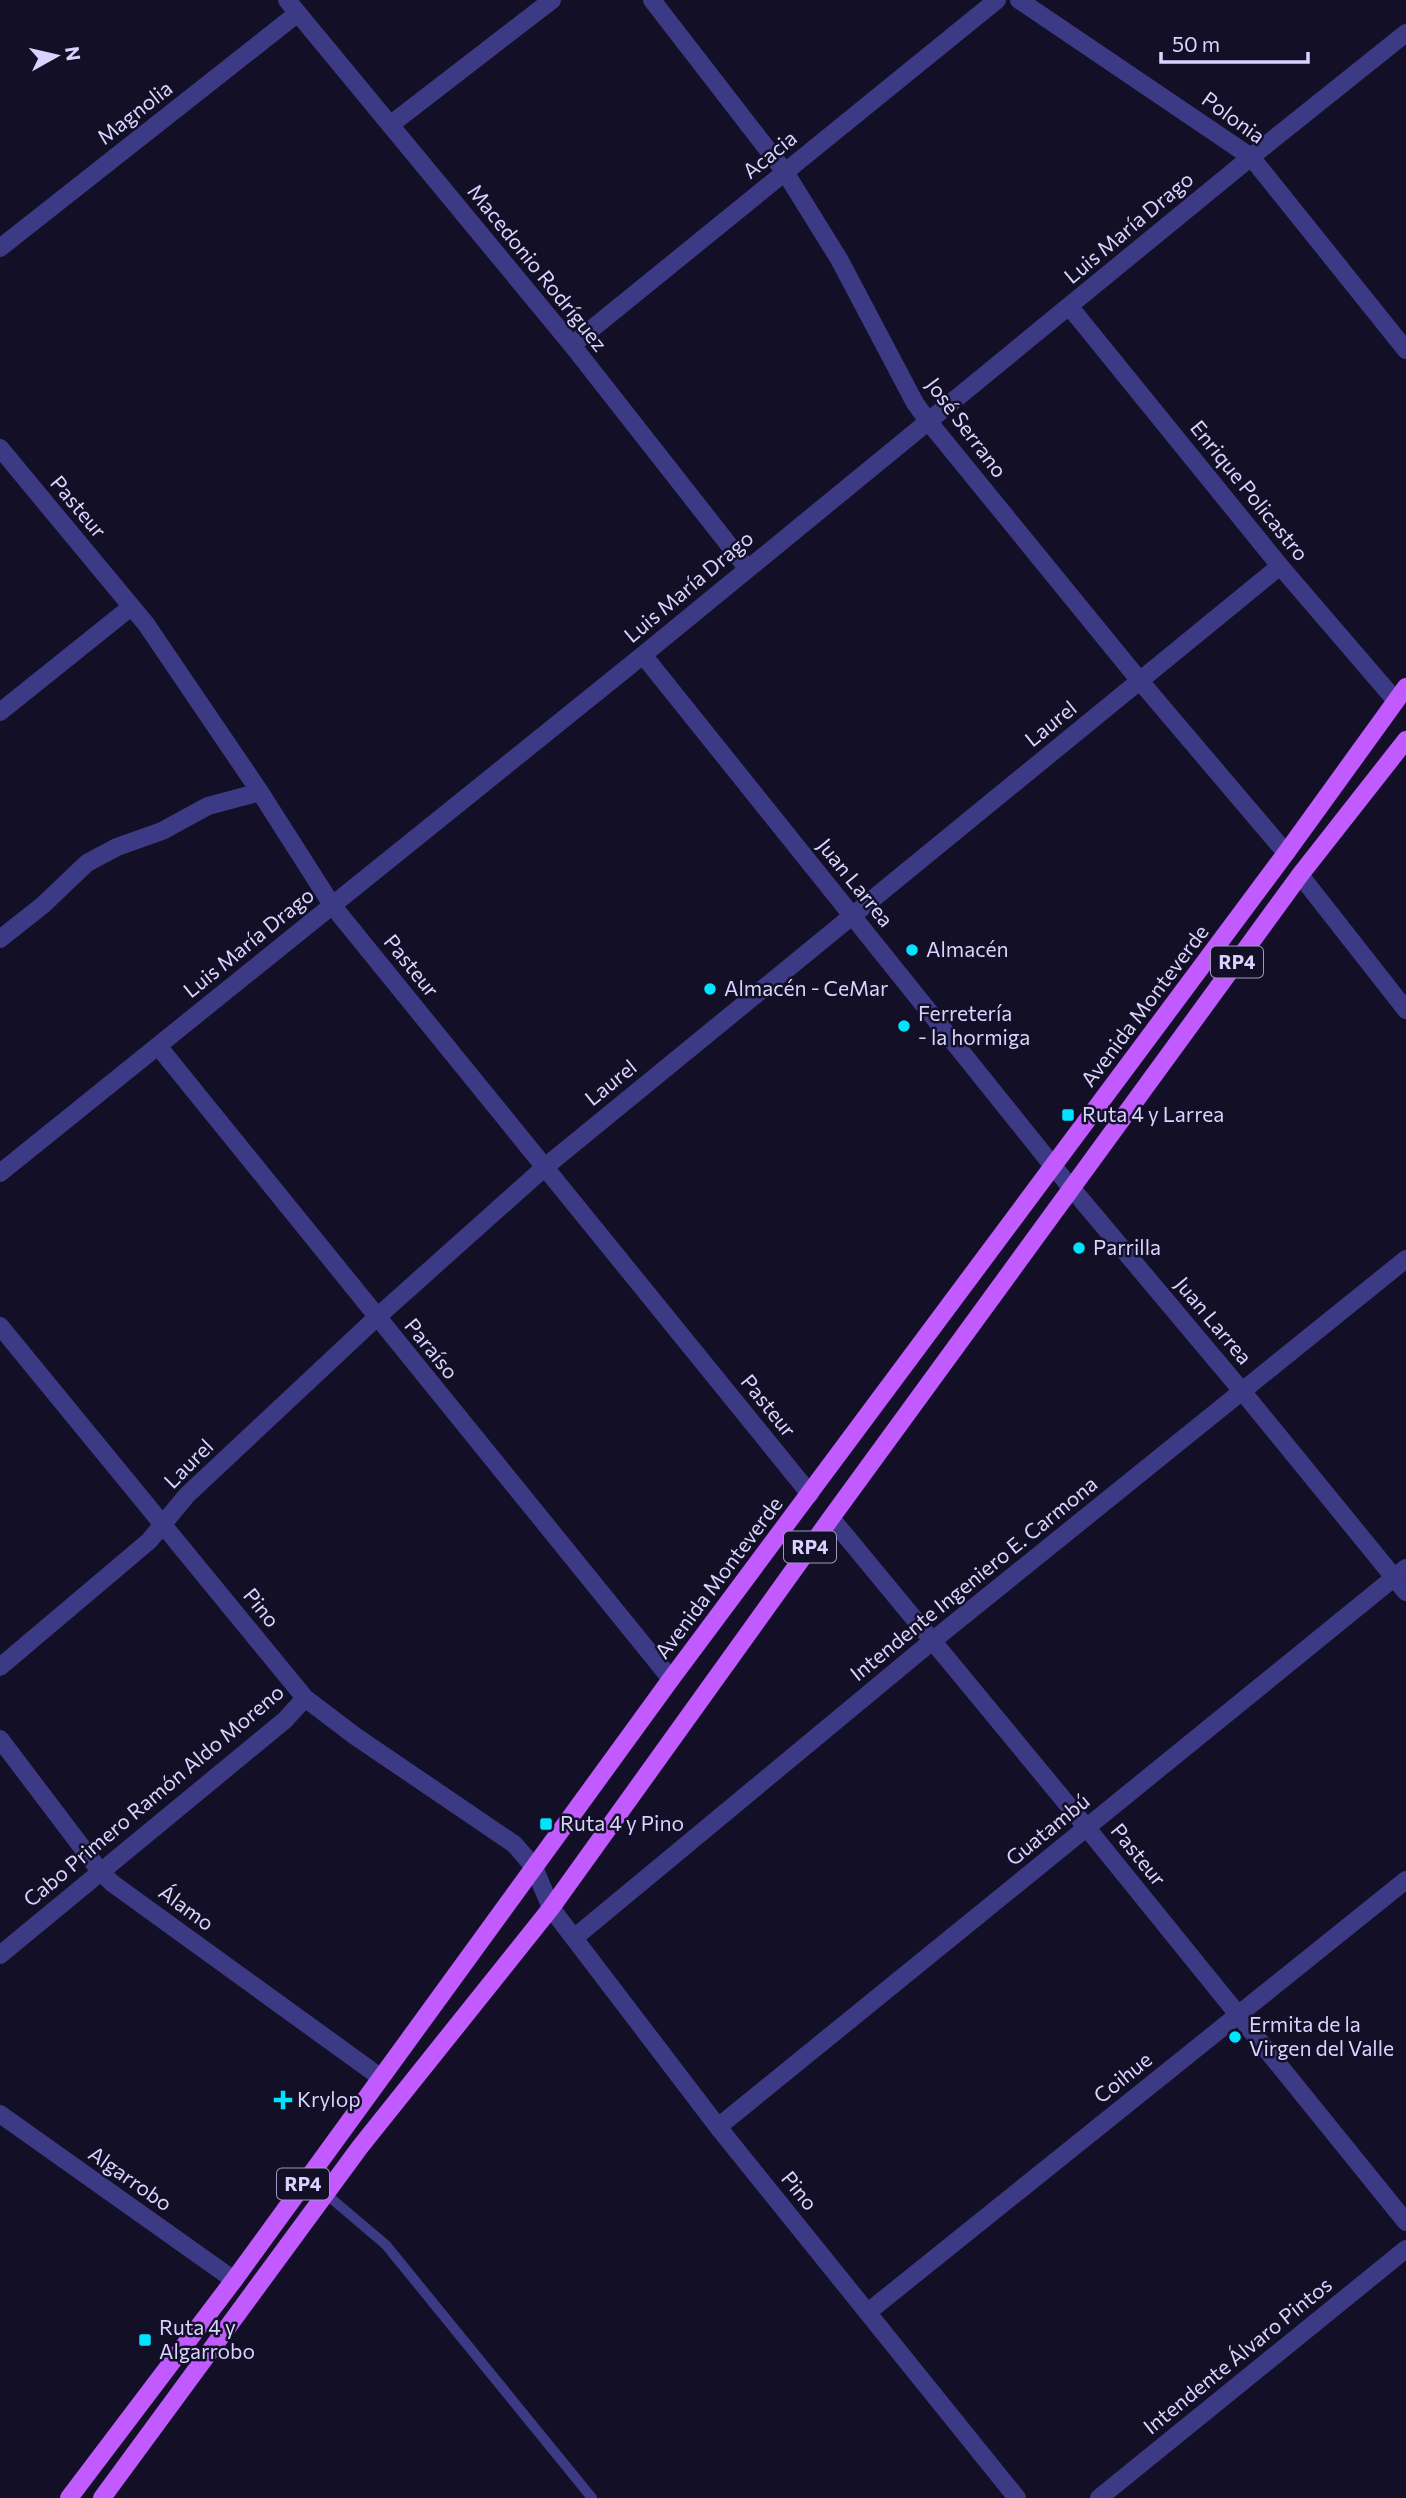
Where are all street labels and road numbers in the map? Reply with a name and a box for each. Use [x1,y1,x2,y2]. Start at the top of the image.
street label: Magnolia [91,75,177,149]
street label: Polonia [1198,86,1270,148]
street label: Acacia [737,125,801,183]
street label: Luis María Drago [1058,166,1198,288]
street label: Macedonio Rodríguez [463,179,613,356]
street label: José Serrano [922,372,1013,482]
street label: Enrique Policastro [1186,415,1314,565]
street label: Pasteur [46,470,112,542]
street label: Luis María Drago [618,525,758,647]
street label: Laurel [1019,694,1081,751]
street label: Juan Larrea [813,833,899,931]
street label: Luis María Drago [178,882,318,1002]
street label: Avenida Monteverde [1075,919,1213,1091]
street label: Pasteur [379,929,445,1001]
road number: RP4 [1211,946,1263,978]
street label: Laurel [579,1053,641,1110]
street label: Juan Larrea [1170,1271,1258,1369]
street label: Paraíso [400,1313,464,1383]
street label: Pasteur [736,1369,802,1441]
street label: Laurel [158,1433,218,1493]
street label: Intendente Ingeniero E. Carmona [844,1470,1102,1685]
street label: Avenida Monteverde [649,1491,787,1663]
road number: RP4 [784,1532,836,1562]
street label: Pino [239,1582,285,1632]
street label: Cabo Primero Ramón Aldo Moreno [18,1679,288,1911]
street label: Guatambú [1000,1788,1094,1870]
street label: Pasteur [1106,1818,1172,1890]
street label: Álamo [155,1879,219,1935]
street label: Coihue [1088,2046,1156,2108]
street label: Algarrobo [84,2140,177,2216]
street label: Pino [777,2165,823,2215]
road number: RP4 [277,2168,329,2200]
street label: Intendente Álvaro Pintos [1138,2271,1336,2439]

